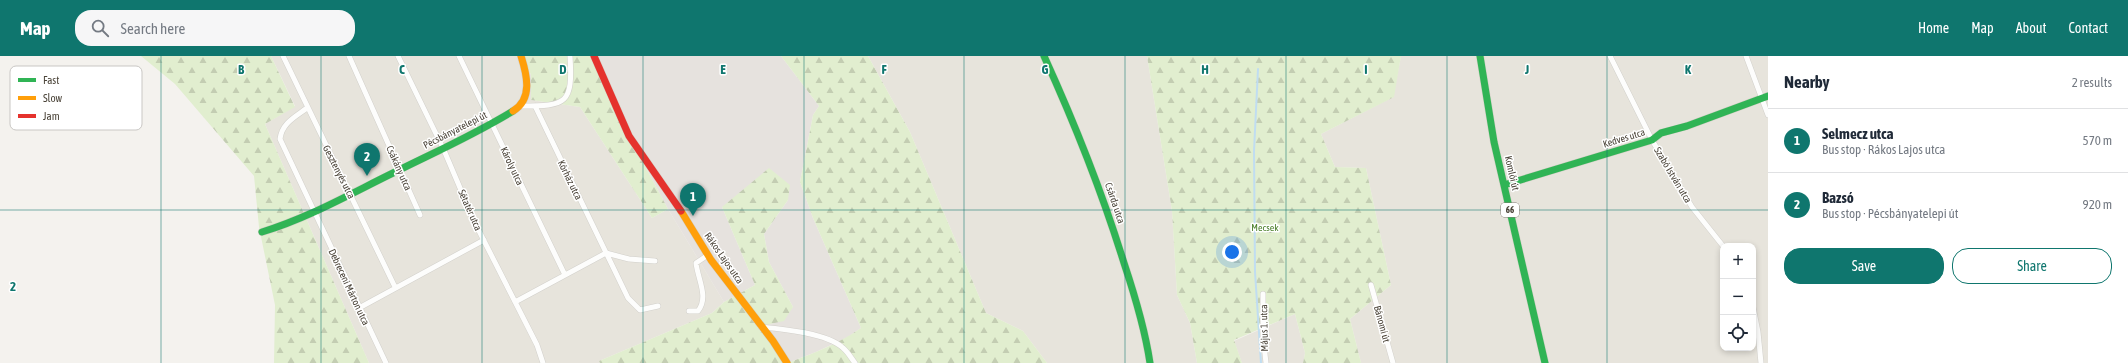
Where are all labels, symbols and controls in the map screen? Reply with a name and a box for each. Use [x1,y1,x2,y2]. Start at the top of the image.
search box [75,10,355,46]
text: Map [20,17,51,39]
icon: search [89,17,111,39]
text: Search here [121,20,185,37]
text: Home [1918,20,1949,36]
text: Map [1971,20,1994,36]
text: About [2016,20,2047,36]
text: Contact [2069,20,2108,36]
text: B [238,62,245,77]
text: C [399,62,405,77]
text: D [559,62,567,77]
text: E [720,62,726,77]
text: F [881,62,887,77]
text: G [1042,62,1049,77]
text: H [1201,62,1209,77]
text: I [1364,62,1368,77]
text: J [1524,62,1529,77]
text: K [1685,62,1692,77]
legend [10,66,142,130]
text: Nearby [1784,72,1830,92]
text: Fast [43,74,59,86]
text: 2 results [2072,75,2112,90]
text: Slow [43,92,62,104]
street label: Pécsbányatelepi út [421,109,489,151]
text: Jam [43,110,60,122]
text: Selmecz utca [1822,125,1894,142]
street label: Kedves utca [1602,126,1647,150]
text: 1 [1794,133,1800,148]
text: 570 m [2083,133,2112,148]
text: Bus stop · Rákos Lajos utca [1822,142,1945,157]
street label: Gesztenyés utca [321,143,357,201]
pin: 2 [354,143,380,176]
street label: Csákány utca [384,144,414,192]
street label: Károly utca [498,145,526,187]
street label: Szabó István utca [1652,145,1694,205]
street label: Komlói út [1503,155,1521,192]
street label: Kórház utca [556,158,584,202]
street label: Csárda utca [1103,181,1127,225]
pin: 1 [680,183,706,216]
street label: Sétatér utca [456,188,484,233]
text: Bazsó [1822,189,1854,206]
text: 2 [1794,197,1800,212]
text: 920 m [2083,197,2112,212]
road number: 66 [1501,203,1519,217]
text: Bus stop · Pécsbányatelepi út [1822,206,1959,221]
park label: Mecsek [1251,222,1279,233]
street label: Rákos Lajos utca [702,230,746,286]
your location [1222,242,1242,262]
map controls [1720,243,1756,351]
button: + [1720,243,1756,279]
street label: Debreceni Márton utca [326,247,372,327]
button: Save [1784,248,1944,284]
button: Share [1952,248,2112,284]
text: 2 [10,279,16,294]
button: − [1720,279,1756,315]
street label: Május 1. utca [1258,304,1270,352]
street label: Bánomi út [1372,304,1392,344]
button: locate [1720,315,1756,351]

